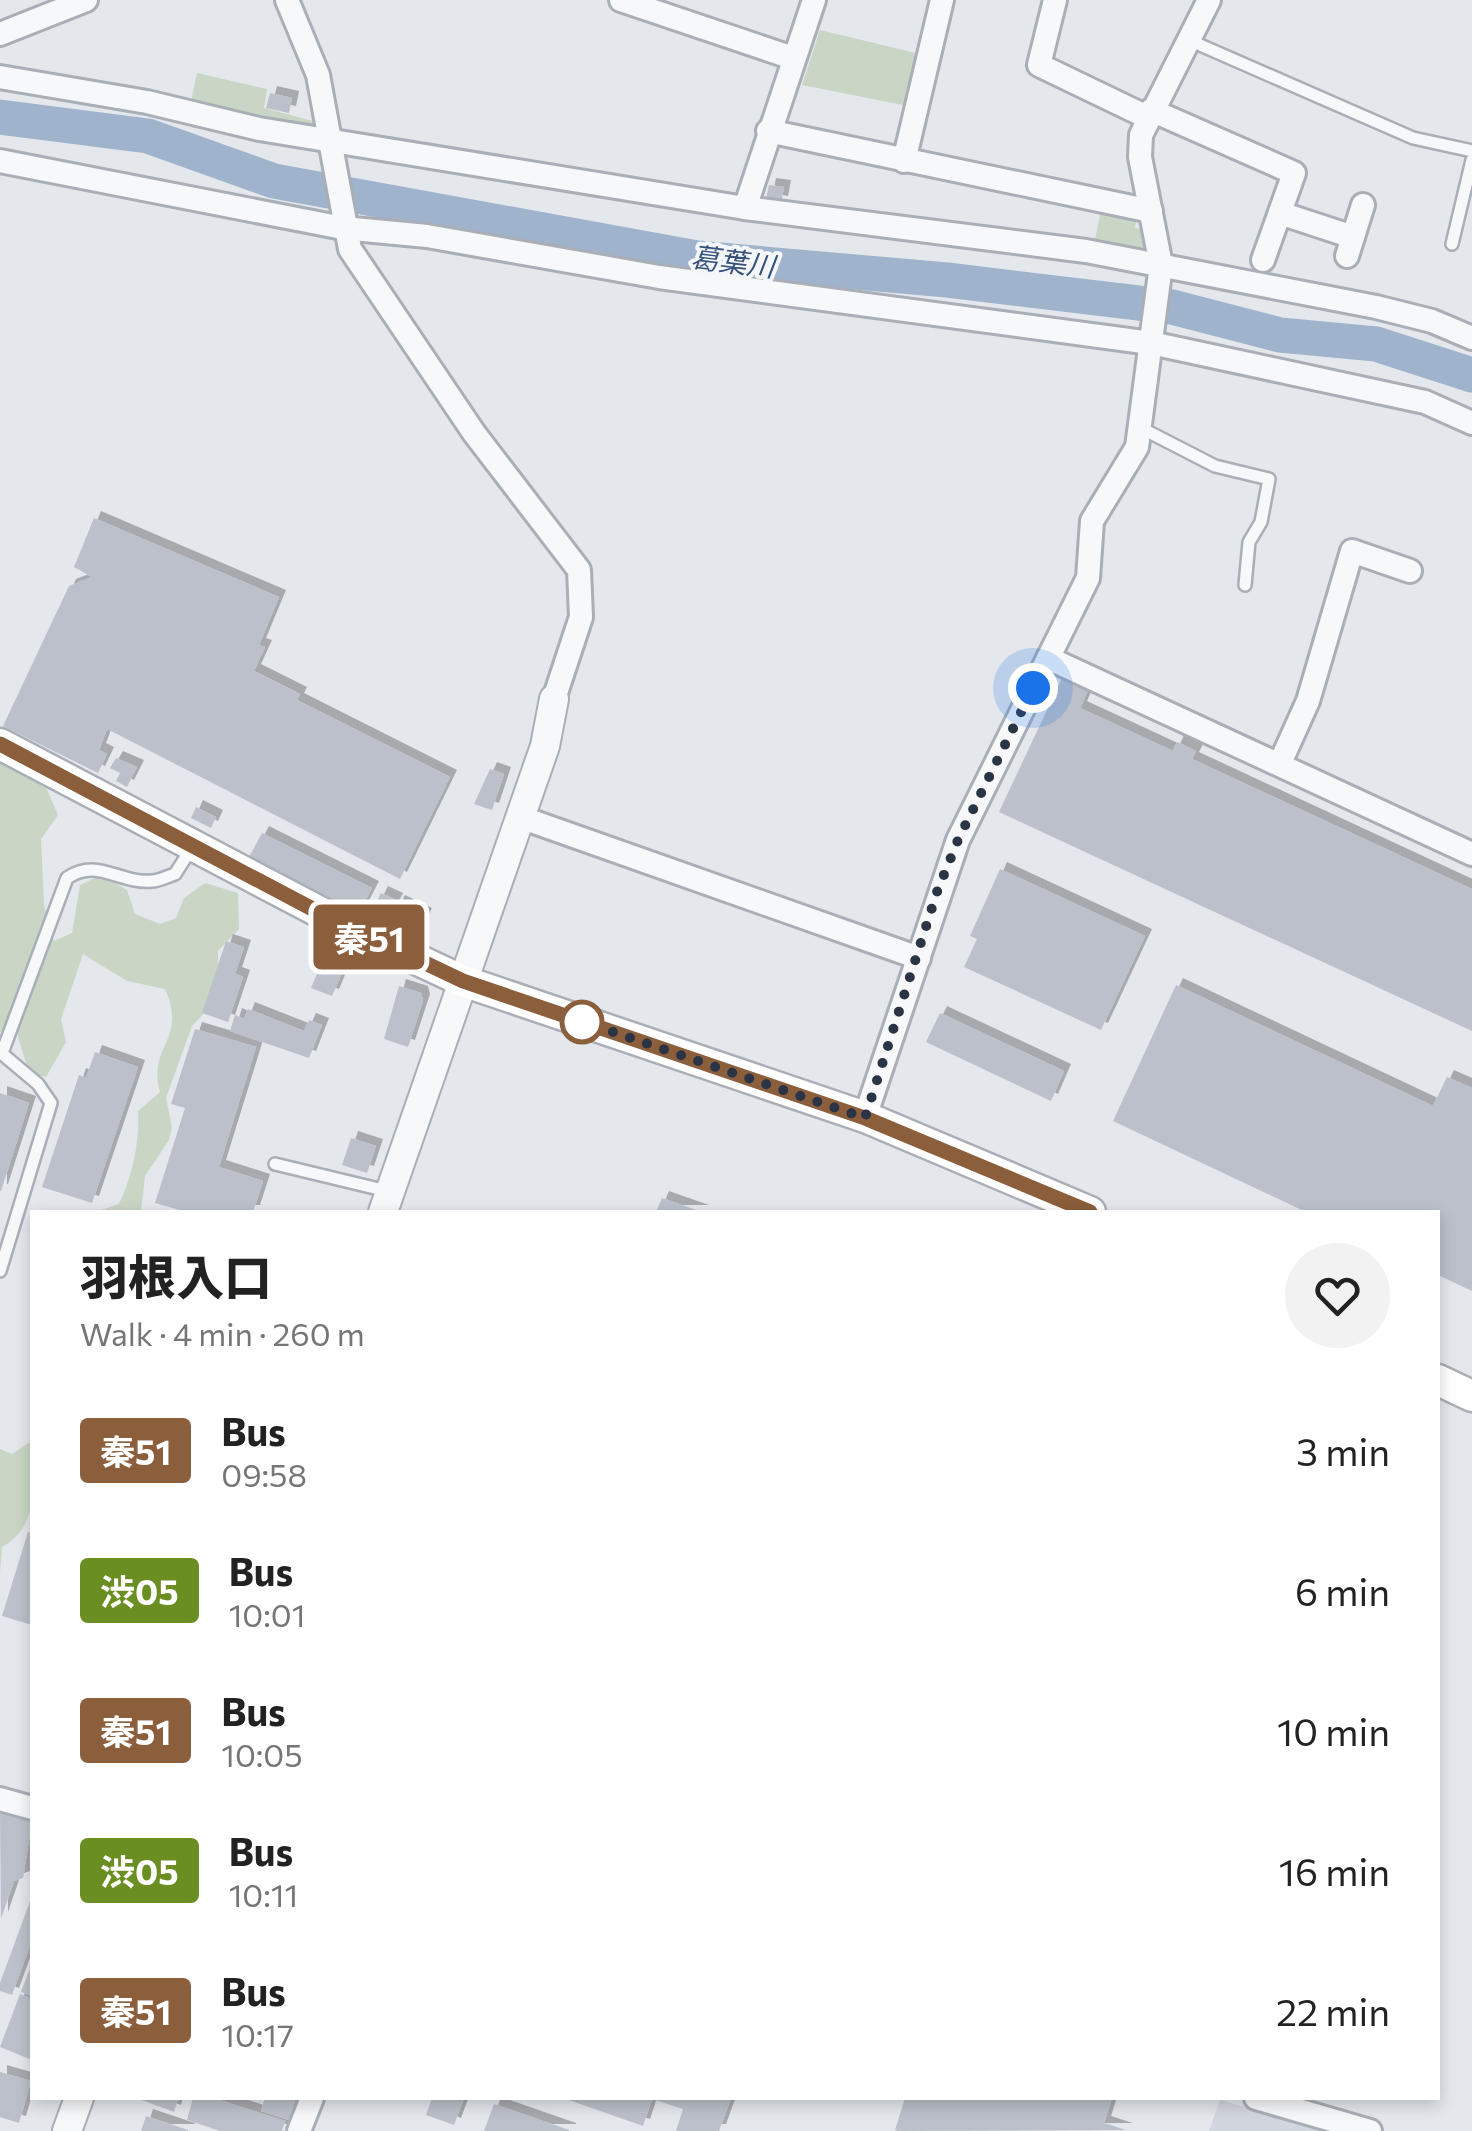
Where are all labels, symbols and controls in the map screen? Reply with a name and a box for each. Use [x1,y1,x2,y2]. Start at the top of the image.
water label: 葛葉川 [689,239,780,283]
your location [1008,663,1058,713]
line badge: 秦51 [312,904,426,970]
text: 秦51 [333,916,405,959]
unlabelled marker [561,1001,603,1043]
button: heart [1285,1243,1390,1348]
text: 羽根入口 [80,1246,272,1305]
text: Walk · 4 min · 260 m [80,1313,365,1353]
text: Bus [221,1407,286,1454]
text: 3 min [1296,1427,1390,1474]
text: 秦51 [100,1429,171,1472]
text: 09:58 [221,1454,307,1494]
text: Bus [229,1547,293,1594]
text: 6 min [1295,1567,1390,1614]
text: 渋05 [100,1569,179,1612]
text: 10:01 [229,1594,305,1634]
text: Bus [221,1687,286,1734]
text: 10 min [1277,1707,1390,1754]
text: 秦51 [100,1709,171,1752]
text: 10:05 [221,1734,303,1774]
text: Bus [229,1827,293,1874]
text: 16 min [1279,1847,1390,1894]
text: 渋05 [100,1849,179,1892]
text: 10:11 [229,1874,298,1914]
text: Bus [221,1967,286,2014]
text: 22 min [1276,1987,1390,2034]
text: 秦51 [100,1989,171,2032]
text: 10:17 [221,2014,294,2054]

